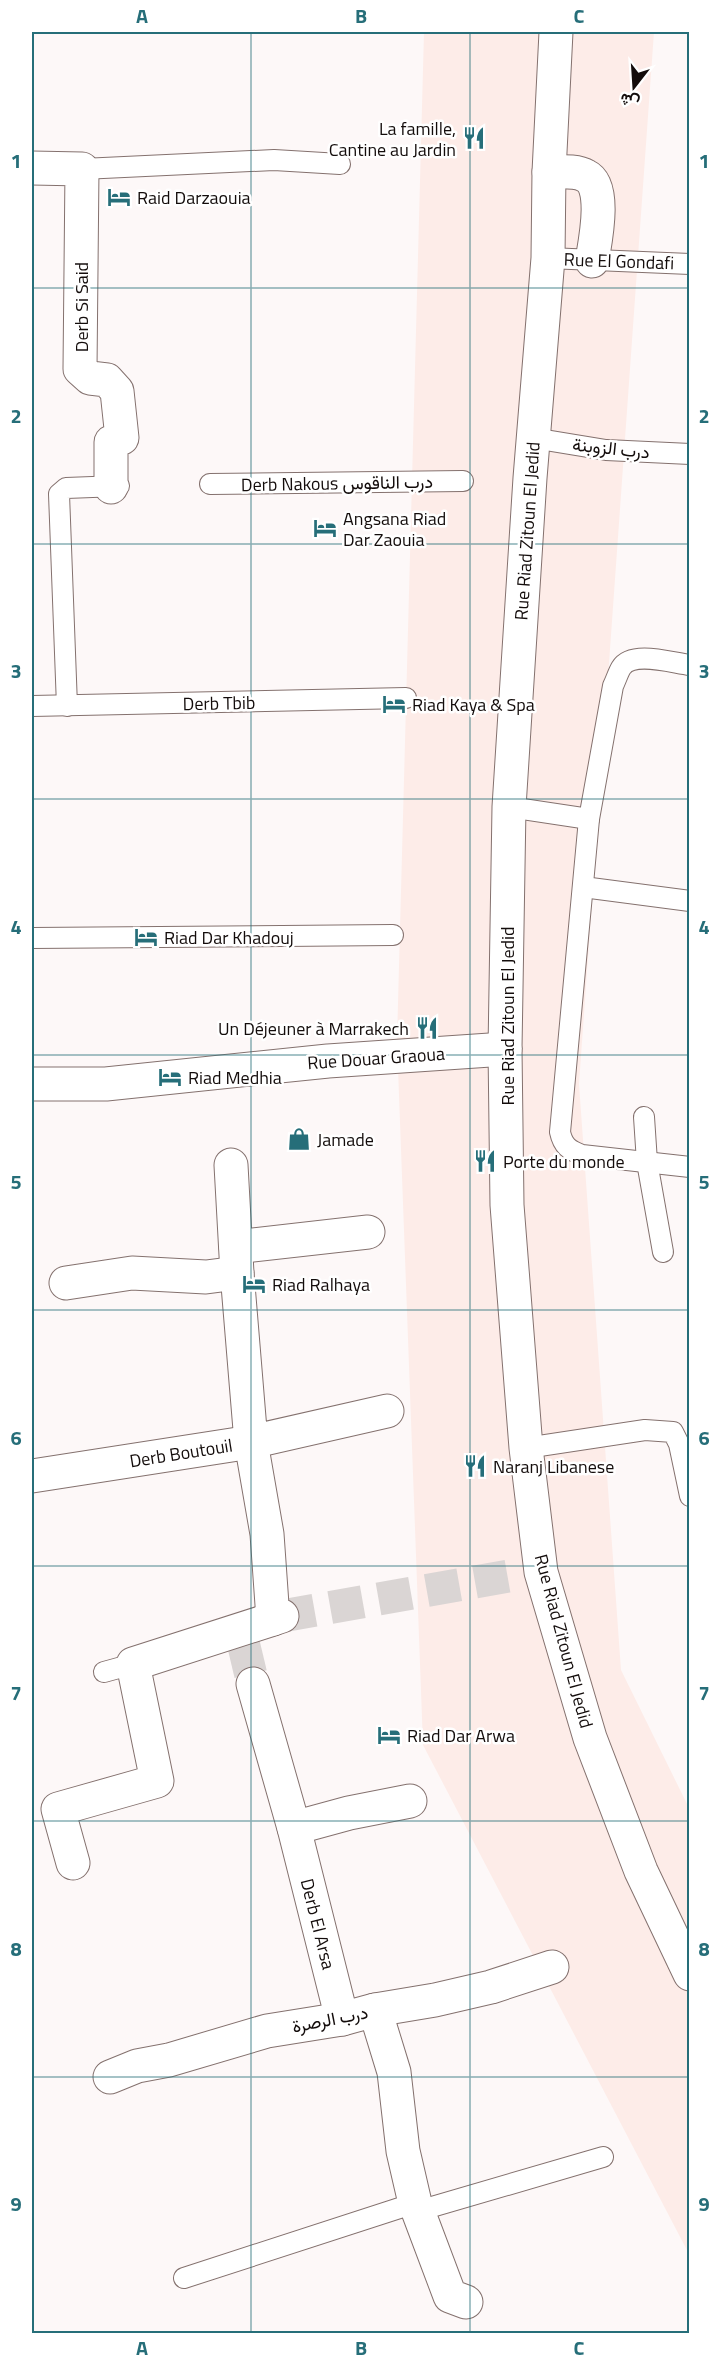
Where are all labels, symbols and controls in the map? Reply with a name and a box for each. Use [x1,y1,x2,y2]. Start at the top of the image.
text: A [136,0,148,31]
text: B [355,0,367,31]
text: C [574,0,585,31]
north arrow [604,57,664,117]
text: ش [617,87,642,116]
place label: La famille, Cantine au Jardin [329,115,456,163]
restaurant icon: La famille, Cantine au Jardin [461,125,487,151]
text: 1 [10,145,22,176]
text: 1 [698,145,710,176]
hotel icon: Raid Darzaouia [106,184,132,210]
place label: Raid Darzaouia [137,184,251,211]
street label: Rue El Gondafi [563,246,675,276]
street label: Derb Si Said [68,262,95,352]
text: 2 [10,400,22,431]
text: 2 [698,400,710,431]
street label: درب الزوبنة [571,431,651,465]
street label: Rue Riad Zitoun El Jedid [507,441,547,621]
street label: Derb Nakous درب الناقوس [241,468,433,498]
place label: Angsana Riad Dar Zaouia [343,505,446,553]
hotel icon: Angsana Riad Dar Zaouia [312,515,338,541]
text: 3 [10,655,22,686]
text: 3 [698,655,710,686]
street label: Derb Tbib [182,689,256,717]
hotel icon: Riad Kaya & Spa [381,691,407,717]
place label: Riad Kaya & Spa [412,691,535,718]
text: 4 [10,911,22,942]
text: 4 [698,911,710,942]
hotel icon: Riad Dar Khadouj [133,924,159,950]
place label: Riad Dar Khadouj [164,924,294,951]
street label: Rue Riad Zitoun El Jedid [494,926,521,1106]
place label: Un Déjeuner à Marrakech [218,1015,409,1042]
restaurant icon: Un Déjeuner à Marrakech [414,1015,440,1041]
street label: Rue Douar Graoua [306,1040,446,1076]
hotel icon: Riad Medhia [157,1064,183,1090]
place label: Riad Medhia [188,1064,282,1091]
shop icon: Jamade [286,1126,312,1152]
place label: Jamade [317,1126,374,1153]
restaurant icon: Porte du monde [472,1148,498,1174]
place label: Porte du monde [503,1148,625,1175]
text: 5 [10,1166,22,1197]
text: 5 [698,1166,710,1197]
hotel icon: Riad Ralhaya [241,1271,267,1297]
place label: Riad Ralhaya [272,1271,370,1298]
text: 6 [10,1422,22,1453]
text: 6 [698,1422,710,1453]
street label: Derb Boutouil [128,1432,234,1474]
restaurant icon: Naranj Libanese [462,1453,488,1479]
place label: Naranj Libanese [493,1453,614,1480]
street label: Rue Riad Zitoun El Jedid [528,1551,600,1731]
text: 7 [10,1677,22,1708]
text: 7 [698,1677,710,1708]
hotel icon: Riad Dar Arwa [376,1722,402,1748]
place label: Riad Dar Arwa [407,1722,515,1749]
street label: Derb El Arsa [294,1876,342,1972]
text: 8 [10,1933,22,1964]
text: 8 [698,1933,710,1964]
street label: درب الرصرة [290,1998,370,2040]
text: 9 [10,2188,22,2219]
text: 9 [698,2188,710,2219]
text: A [136,2332,148,2363]
text: B [355,2332,367,2363]
text: C [574,2332,585,2363]

